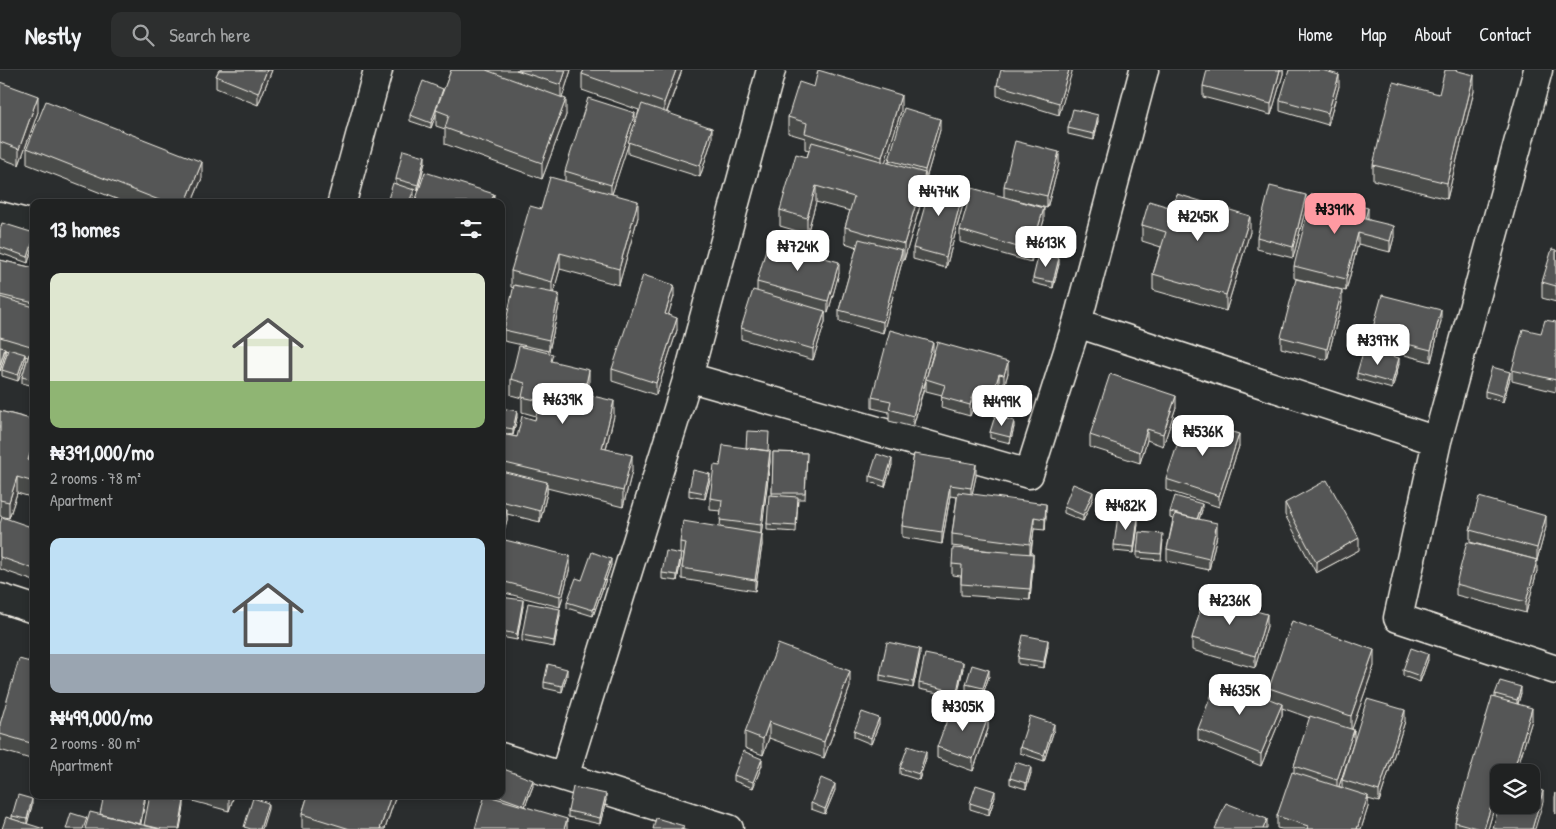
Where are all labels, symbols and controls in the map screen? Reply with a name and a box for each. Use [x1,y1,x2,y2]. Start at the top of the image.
search box [111,12,461,57]
text: Nestly [25,19,81,51]
icon: search [129,21,157,49]
text: Search here [169,22,251,48]
text: Home [1298,22,1333,47]
text: Map [1361,22,1386,47]
text: About [1414,22,1451,47]
text: Contact [1479,22,1531,47]
pin: ₦474K [904,174,974,217]
text: ₦474K [919,180,959,202]
pin: ₦391K [1300,192,1370,235]
text: ₦391K [1316,198,1354,220]
pin: ₦245K [1163,200,1233,242]
text: ₦245K [1178,205,1218,227]
text: 13 homes [50,215,120,244]
icon: filters [457,215,485,243]
pin: ₦613K [1011,226,1081,268]
pin: ₦724K [763,230,833,272]
text: ₦613K [1026,231,1066,253]
text: ₦724K [777,235,819,257]
icon: home [223,305,313,395]
pin: ₦397K [1343,324,1413,366]
text: ₦397K [1358,329,1398,351]
pin: ₦639K [528,382,598,425]
pin: ₦499K [967,384,1037,427]
text: ₦639K [543,388,583,410]
text: ₦499K [983,390,1021,412]
pin: ₦536K [1168,414,1238,457]
text: ₦536K [1183,420,1223,442]
text: ₦391,000/mo [50,438,154,467]
text: 2 rooms · 78 m² [50,467,141,489]
pin: ₦482K [1091,488,1161,531]
text: Apartment [50,489,113,511]
text: ₦482K [1106,494,1146,516]
icon: home [223,570,313,660]
pin: ₦236K [1195,584,1265,626]
text: ₦236K [1210,589,1250,611]
pin: ₦635K [1205,674,1275,716]
text: ₦635K [1220,679,1260,701]
pin: ₦305K [928,690,998,732]
text: ₦305K [942,695,984,717]
text: ₦499,000/mo [50,703,153,732]
text: 2 rooms · 80 m² [50,732,140,754]
text: Apartment [50,754,113,776]
map controls [1490,764,1540,814]
button: layers [1490,764,1540,814]

